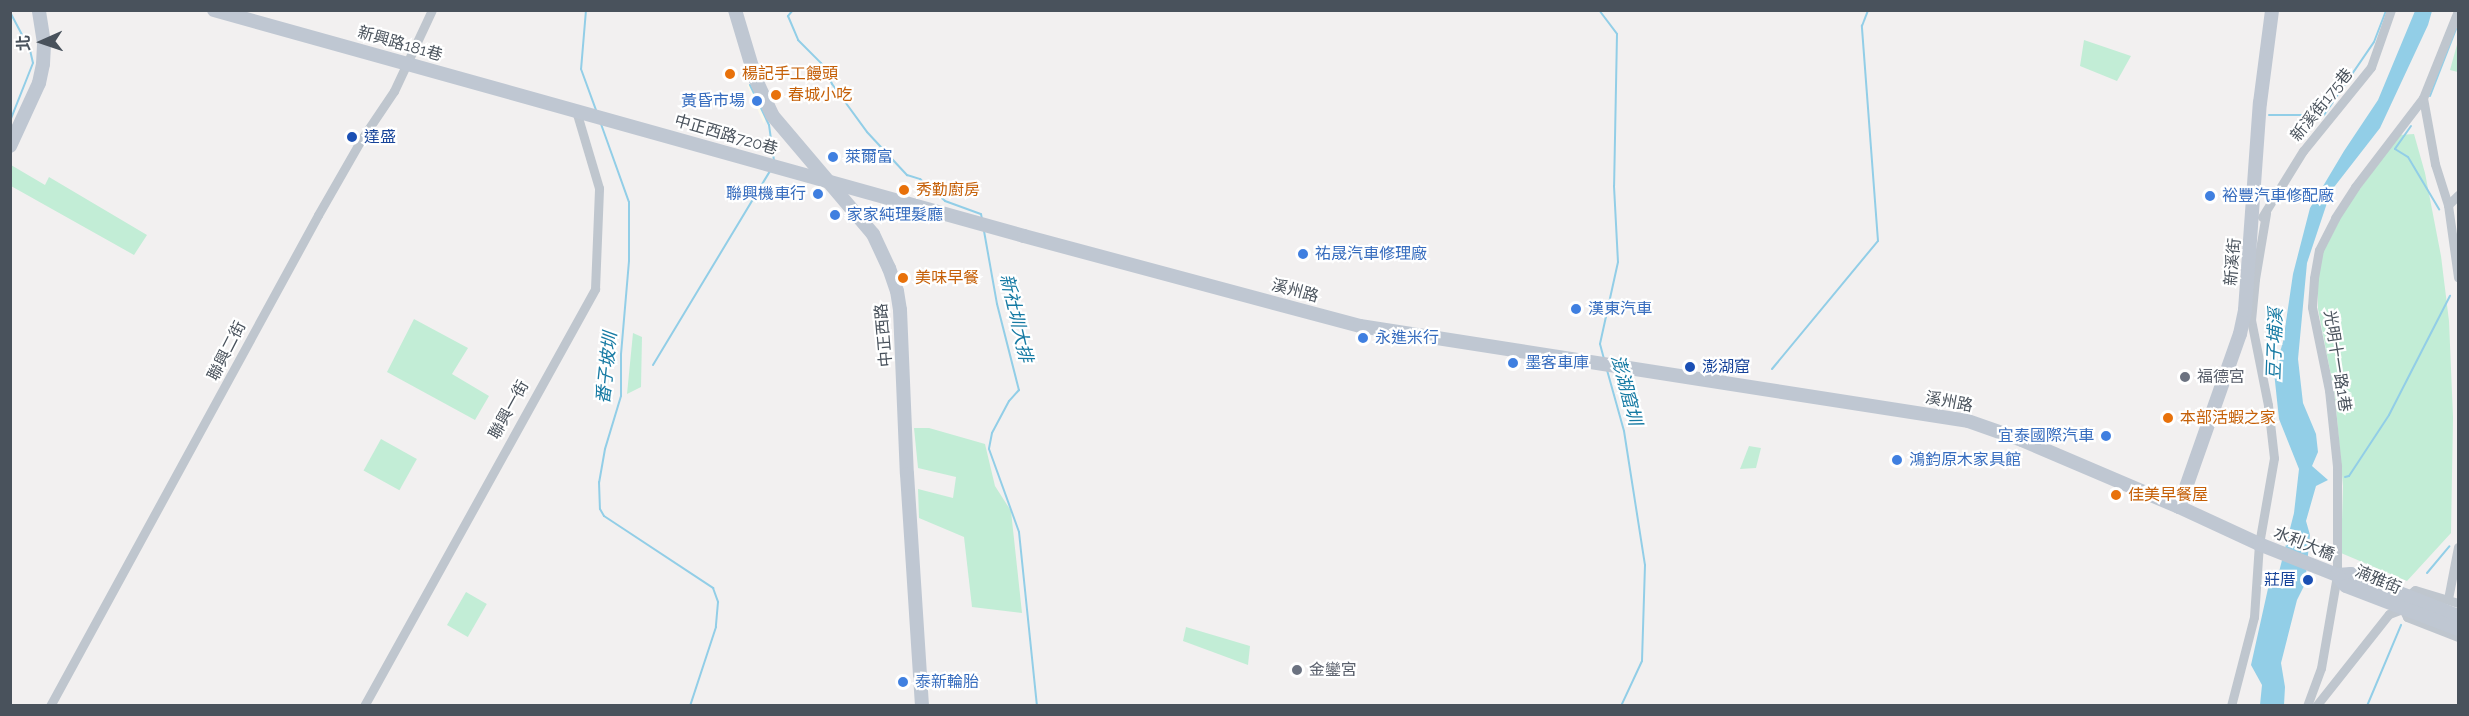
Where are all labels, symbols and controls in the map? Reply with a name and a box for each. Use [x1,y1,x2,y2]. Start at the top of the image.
north arrow [12,12,72,72]
street label: 新興路181巷 [355,23,445,65]
text: 北 [14,34,33,51]
place label: 楊記手工饅頭 [742,64,838,84]
street label: 新溪街175巷 [2287,65,2357,145]
marker: 楊記手工饅頭 [723,67,737,81]
place label: 春城小吃 [788,85,852,105]
marker: 春城小吃 [769,88,783,102]
place label: 黃昏市場 [681,91,745,111]
marker: 黃昏市場 [750,94,764,108]
street label: 中正西路720巷 [672,111,780,159]
place label: 達盛 [364,127,396,147]
marker: 達盛 [345,130,359,144]
place label: 萊爾富 [845,147,893,167]
marker: 萊爾富 [826,150,840,164]
place label: 秀勤廚房 [916,180,980,200]
marker: 秀勤廚房 [897,183,911,197]
place label: 聯興機車行 [726,184,806,204]
place label: 裕豐汽車修配廠 [2222,186,2334,206]
marker: 聯興機車行 [811,187,825,201]
marker: 裕豐汽車修配廠 [2203,189,2217,203]
place label: 家家純理髮廳 [847,205,943,225]
marker: 家家純理髮廳 [828,208,842,222]
street label: 新溪街 [2221,237,2245,287]
place label: 祐晟汽車修理廠 [1315,244,1427,264]
marker: 祐晟汽車修理廠 [1296,247,1310,261]
place label: 美味早餐 [915,268,979,288]
marker: 美味早餐 [896,271,910,285]
water label: 新社圳大排 [995,272,1037,364]
street label: 溪州路 [1269,276,1321,306]
place label: 漢東汽車 [1588,299,1652,319]
street label: 中正西路 [872,302,896,368]
marker: 漢東汽車 [1569,302,1583,316]
water label: 豆子埔溪 [2263,308,2287,380]
street label: 光明十一路1巷 [2319,309,2355,413]
street label: 聯興二街 [204,318,250,384]
place label: 永進米行 [1375,328,1439,348]
water label: 番子坡圳 [592,331,622,405]
marker: 永進米行 [1356,331,1370,345]
water label: 澎湖窟圳 [1606,352,1646,428]
place label: 墨客車庫 [1525,353,1589,373]
marker: 墨客車庫 [1506,356,1520,370]
place label: 澎湖窟 [1702,357,1750,377]
marker: 澎湖窟 [1683,360,1697,374]
place label: 福德宮 [2197,367,2245,387]
marker: 福德宮 [2178,370,2192,384]
street label: 聯興一街 [485,377,533,443]
street label: 溪州路 [1924,388,1974,416]
place label: 本部活蝦之家 [2180,408,2276,428]
marker: 本部活蝦之家 [2161,411,2175,425]
place label: 宜泰國際汽車 [1998,426,2094,446]
marker: 宜泰國際汽車 [2099,429,2113,443]
place label: 鴻鈞原木家具館 [1909,450,2021,470]
marker: 鴻鈞原木家具館 [1890,453,1904,467]
place label: 佳美早餐屋 [2128,485,2208,505]
marker: 佳美早餐屋 [2109,488,2123,502]
street label: 水利大橋 [2271,523,2337,565]
street label: 湳雅街 [2352,562,2404,598]
place label: 莊厝 [2264,570,2296,590]
marker: 莊厝 [2301,573,2315,587]
place label: 金鑾宮 [1309,660,1357,680]
marker: 金鑾宮 [1290,663,1304,677]
place label: 泰新輪胎 [915,672,979,692]
marker: 泰新輪胎 [896,675,910,689]

